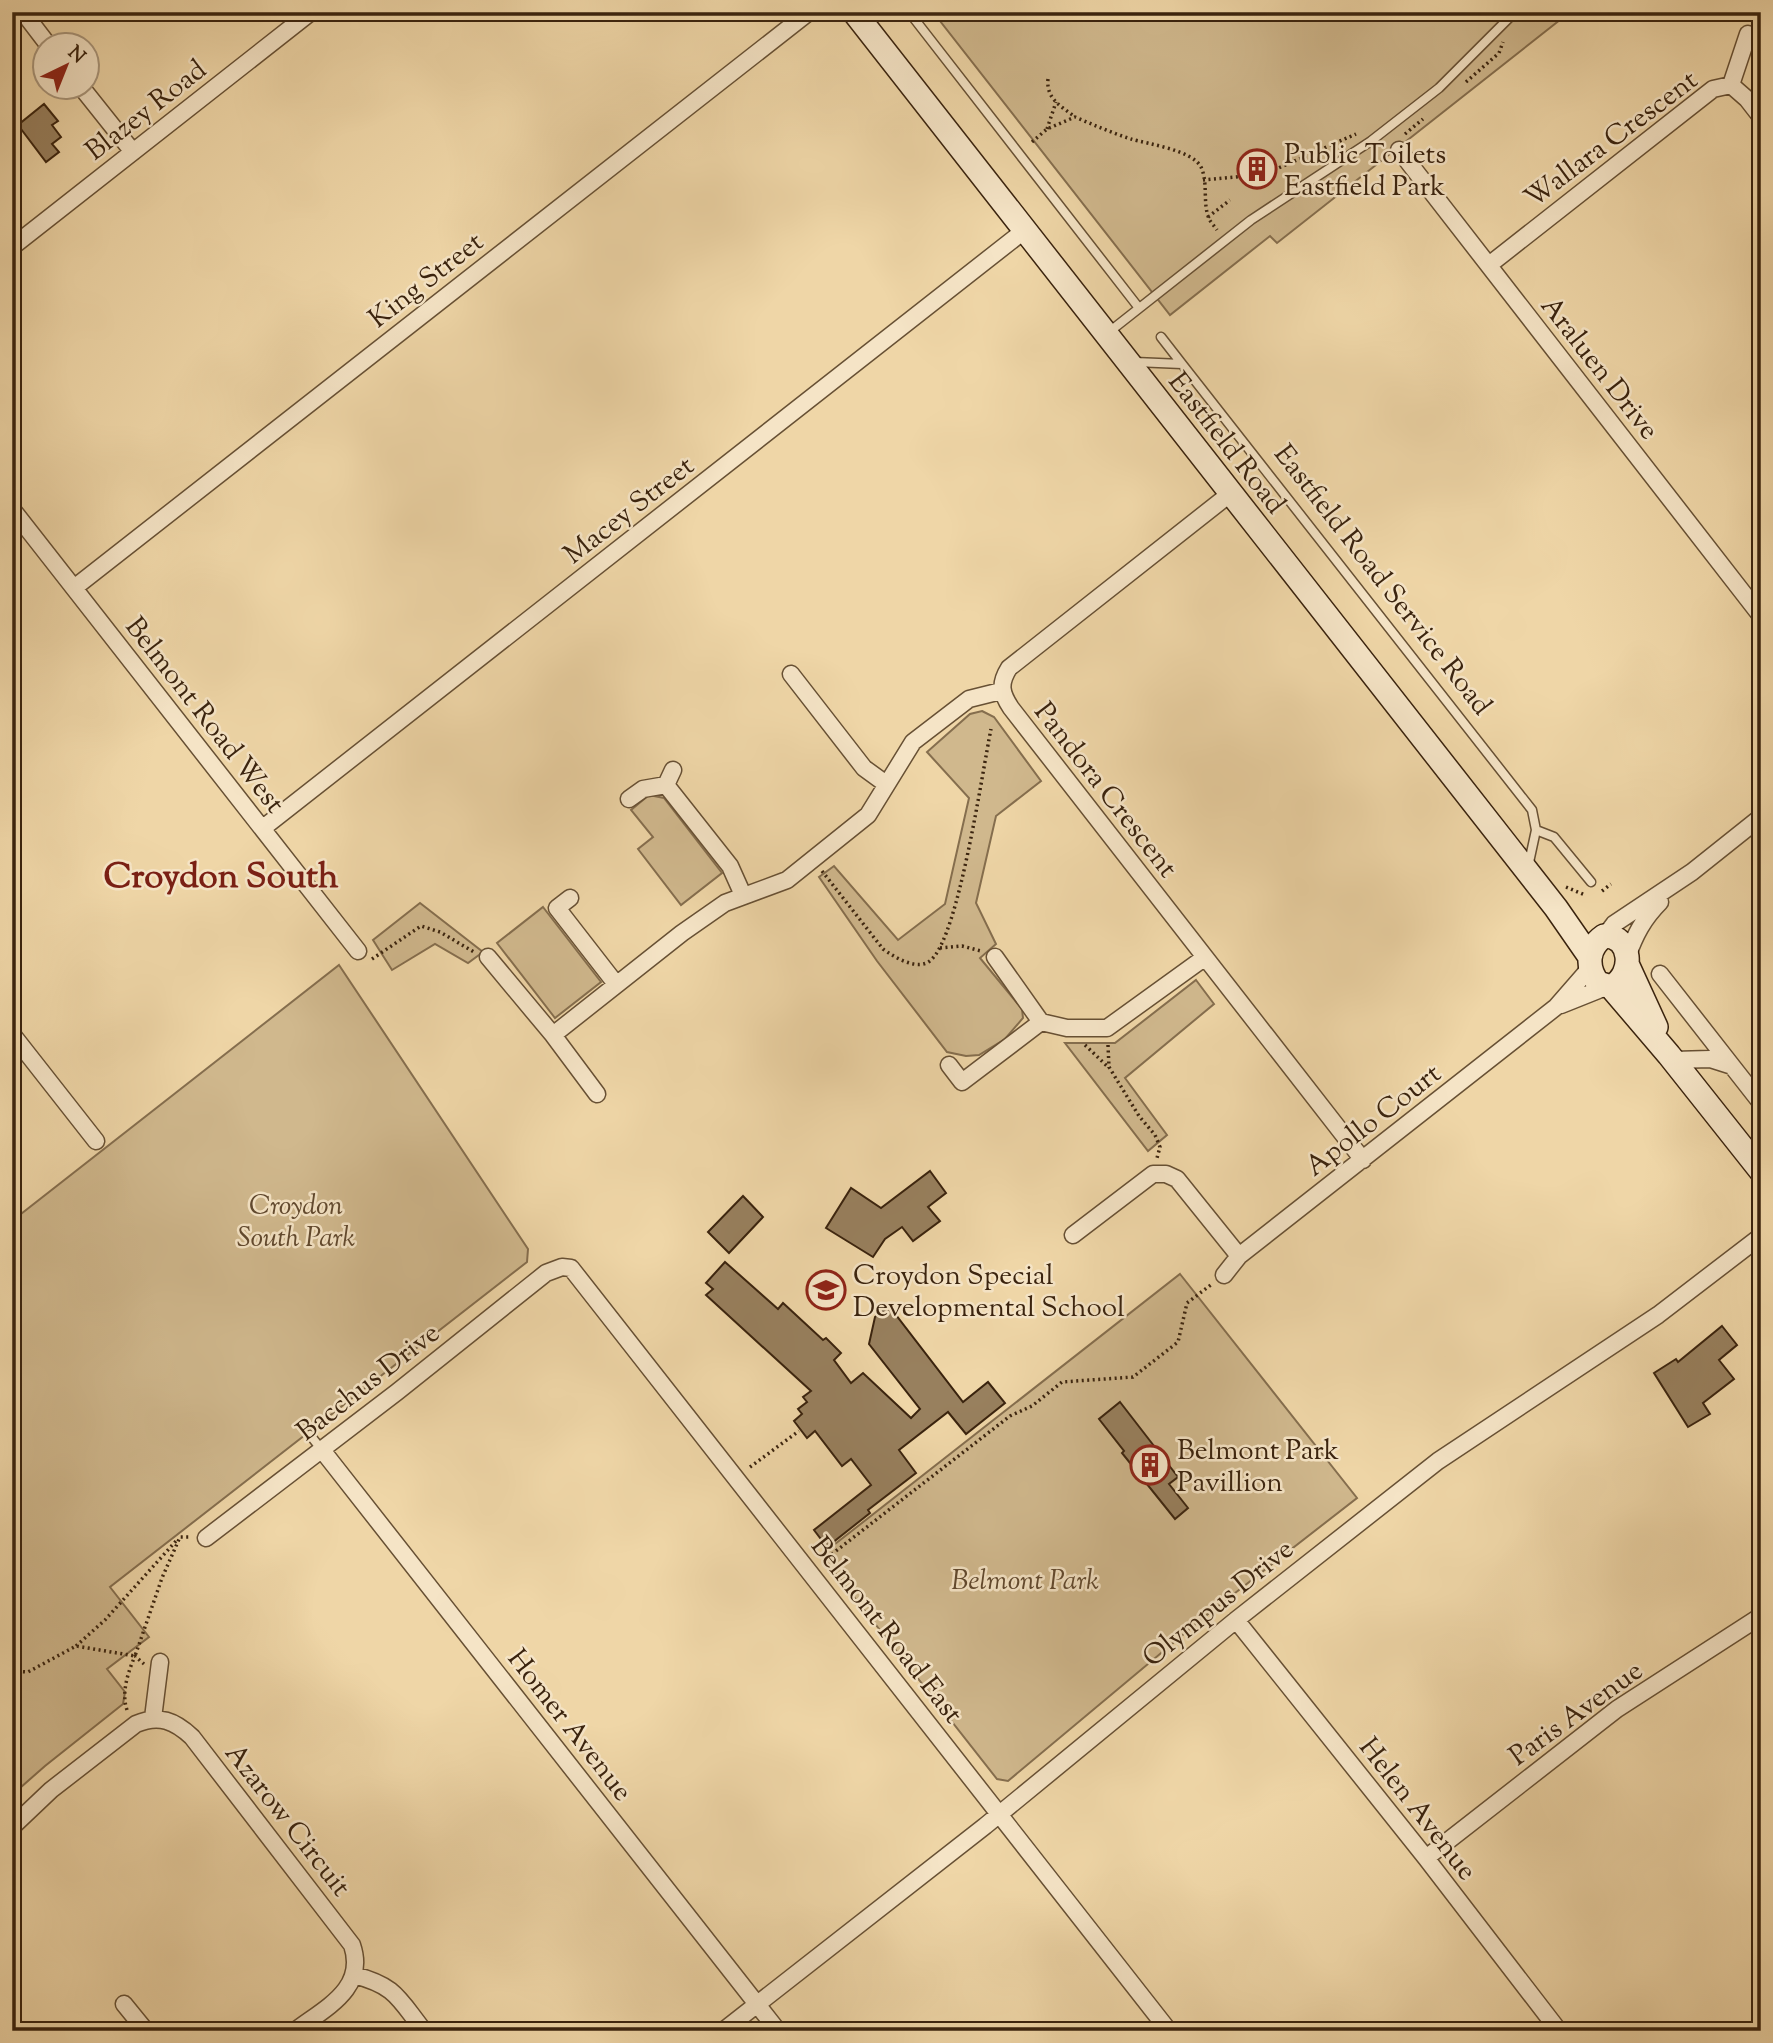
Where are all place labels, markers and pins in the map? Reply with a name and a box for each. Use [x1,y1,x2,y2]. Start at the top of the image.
place label: Public Toilets Eastfield Park [1284,136,1446,208]
building icon: Public Toilets Eastfield Park [1236,148,1278,190]
place label: Croydon Special Developmental School [853,1257,1125,1329]
school or university icon: Croydon Special Developmental School [805,1269,847,1311]
place label: Belmont Park Pavillion [1177,1432,1339,1504]
building icon: Belmont Park Pavillion [1129,1444,1171,1486]

